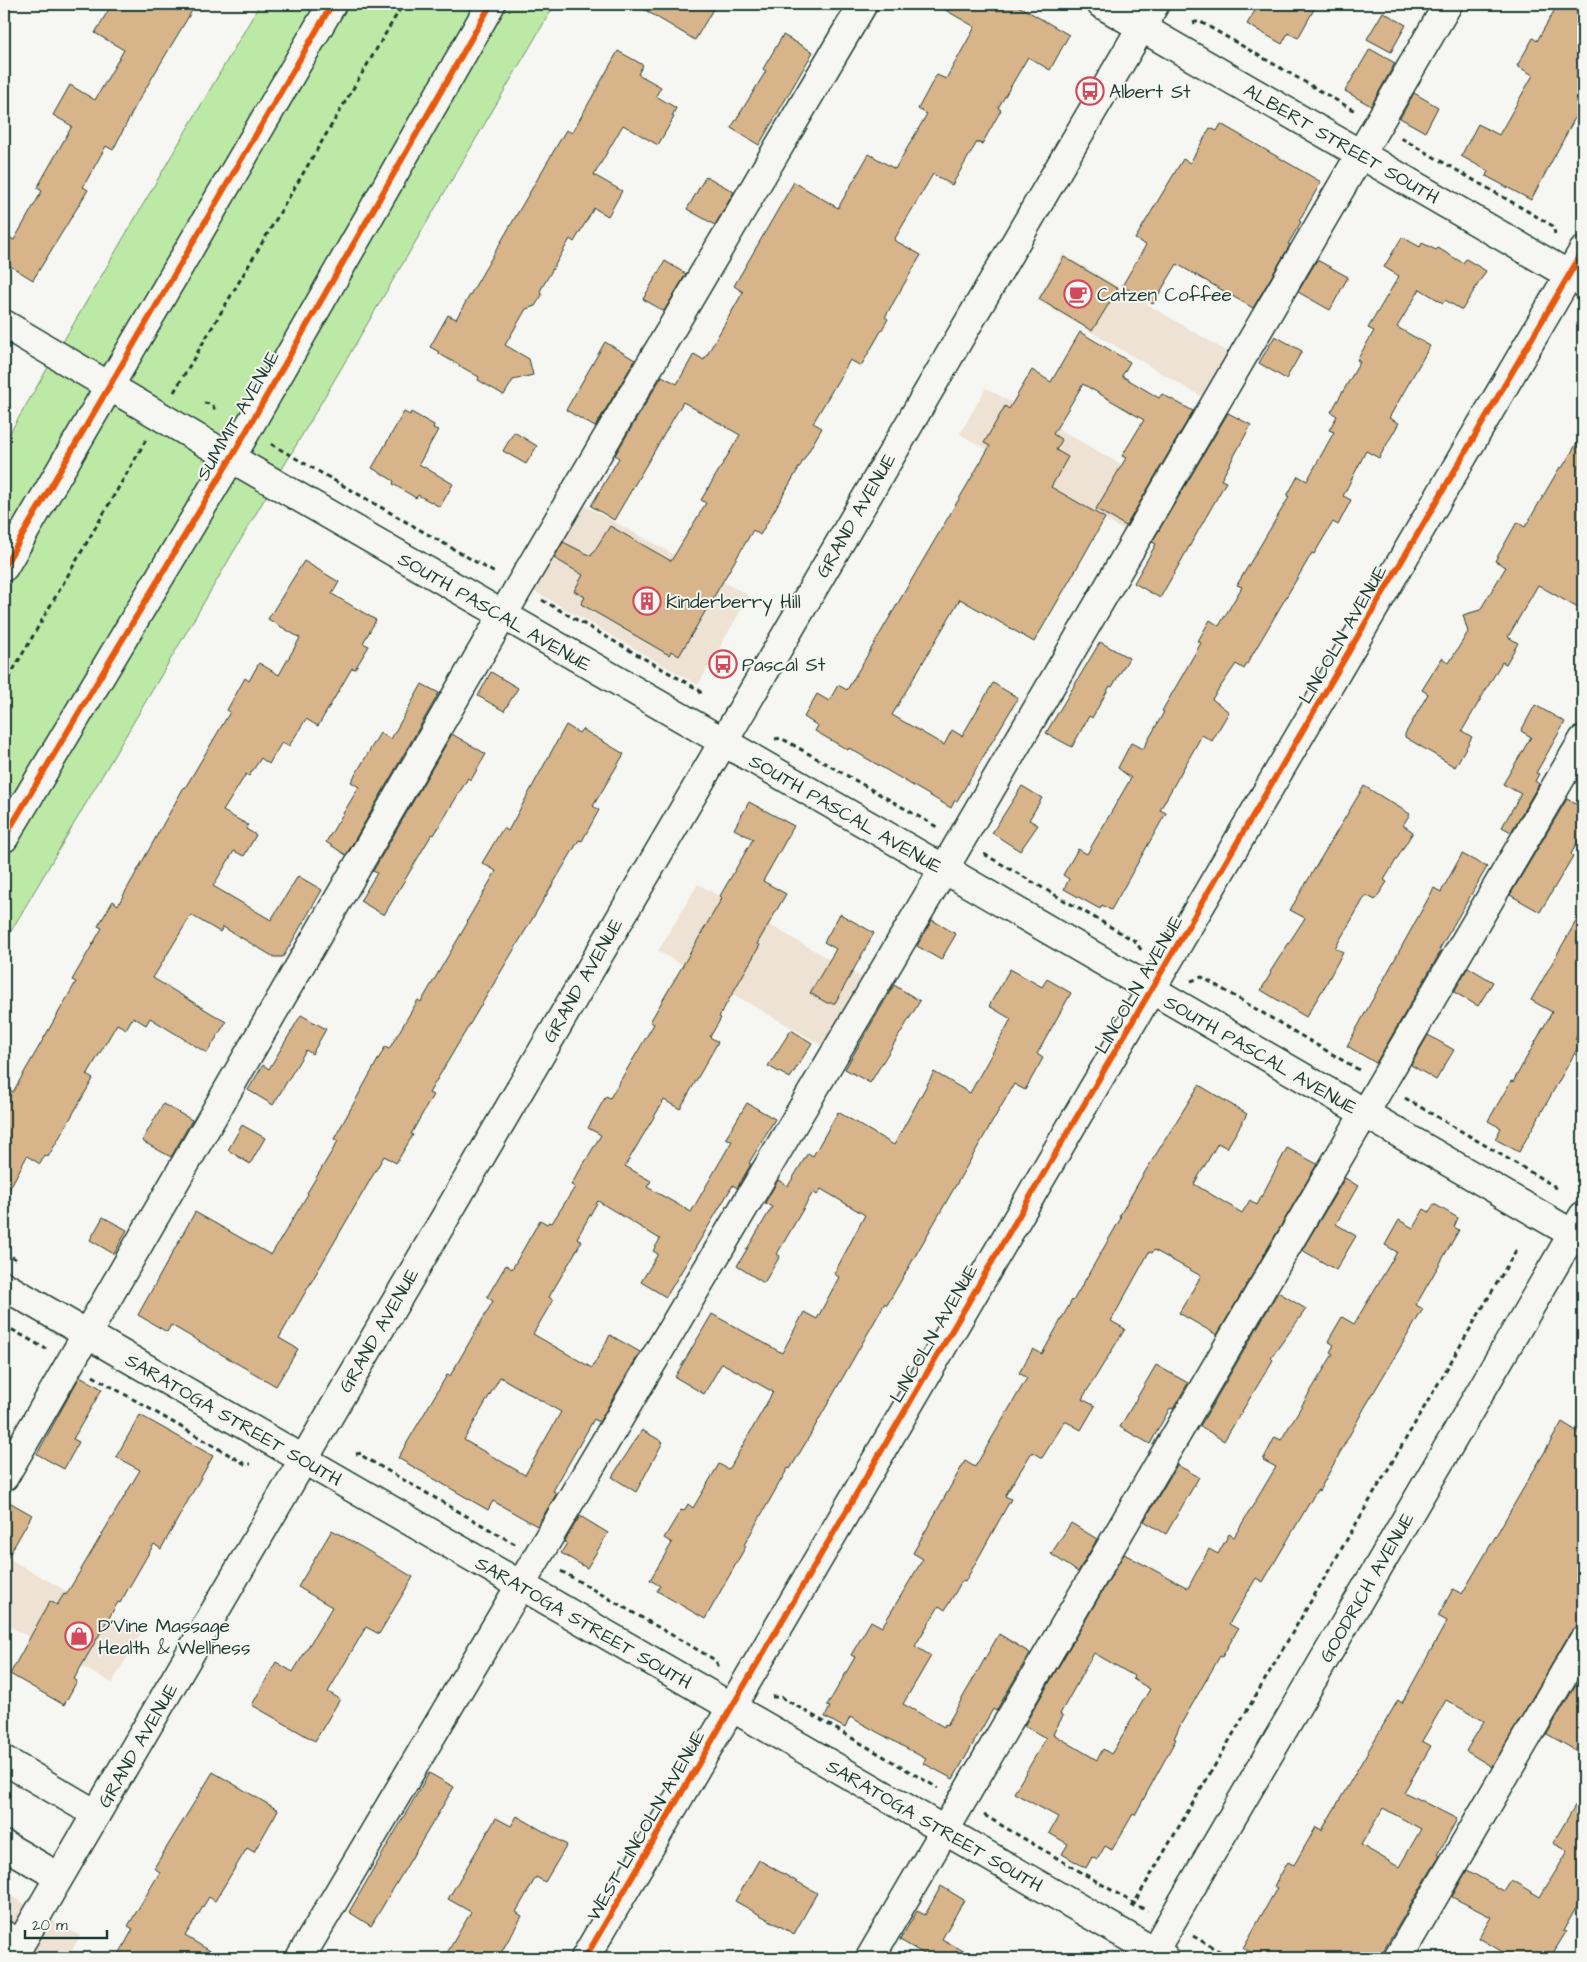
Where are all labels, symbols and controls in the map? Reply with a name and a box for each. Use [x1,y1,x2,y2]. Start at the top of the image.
bus stop icon: Albert St [1075,76,1105,106]
street label: ALBERT STREET SOUTH [1239,77,1444,211]
place label: Albert St [1109,79,1191,106]
cafe icon: Catzen Coffee [1063,279,1093,309]
place label: Catzen Coffee [1097,282,1232,309]
street label: SUMMIT AVENUE [190,346,286,486]
street label: GRAND AVENUE [810,448,903,583]
street label: SOUTH PASCAL AVENUE [393,546,596,679]
street label: LINCOLN AVENUE [1293,560,1394,709]
building icon: Kinderberry Hill [632,586,662,616]
place label: Kinderberry Hill [666,589,801,617]
bus stop icon: Pascal St [708,649,738,679]
place label: Pascal St [742,652,826,679]
street label: SOUTH PASCAL AVENUE [744,748,947,881]
street label: LINCOLN AVENUE [1089,910,1190,1059]
street label: GRAND AVENUE [537,913,630,1048]
street label: SOUTH PASCAL AVENUE [1159,989,1362,1122]
street label: LINCOLN AVENUE [884,1259,985,1408]
street label: GRAND AVENUE [333,1263,426,1398]
street label: SARATOGA STREET SOUTH [120,1347,347,1494]
street label: GOODRICH AVENUE [1313,1508,1421,1668]
street label: SARATOGA STREET SOUTH [470,1550,697,1697]
place label: D'Vine Massage Health & Wellness [98,1613,250,1662]
shop icon: D'Vine Massage Health & Wellness [64,1621,94,1651]
street label: GRAND AVENUE [92,1678,185,1813]
street label: WEST LINCOLN AVENUE [580,1725,712,1926]
street label: SARATOGA STREET SOUTH [821,1753,1048,1900]
scale bar [25,1907,108,1939]
text: 20 m [32,1915,68,1936]

